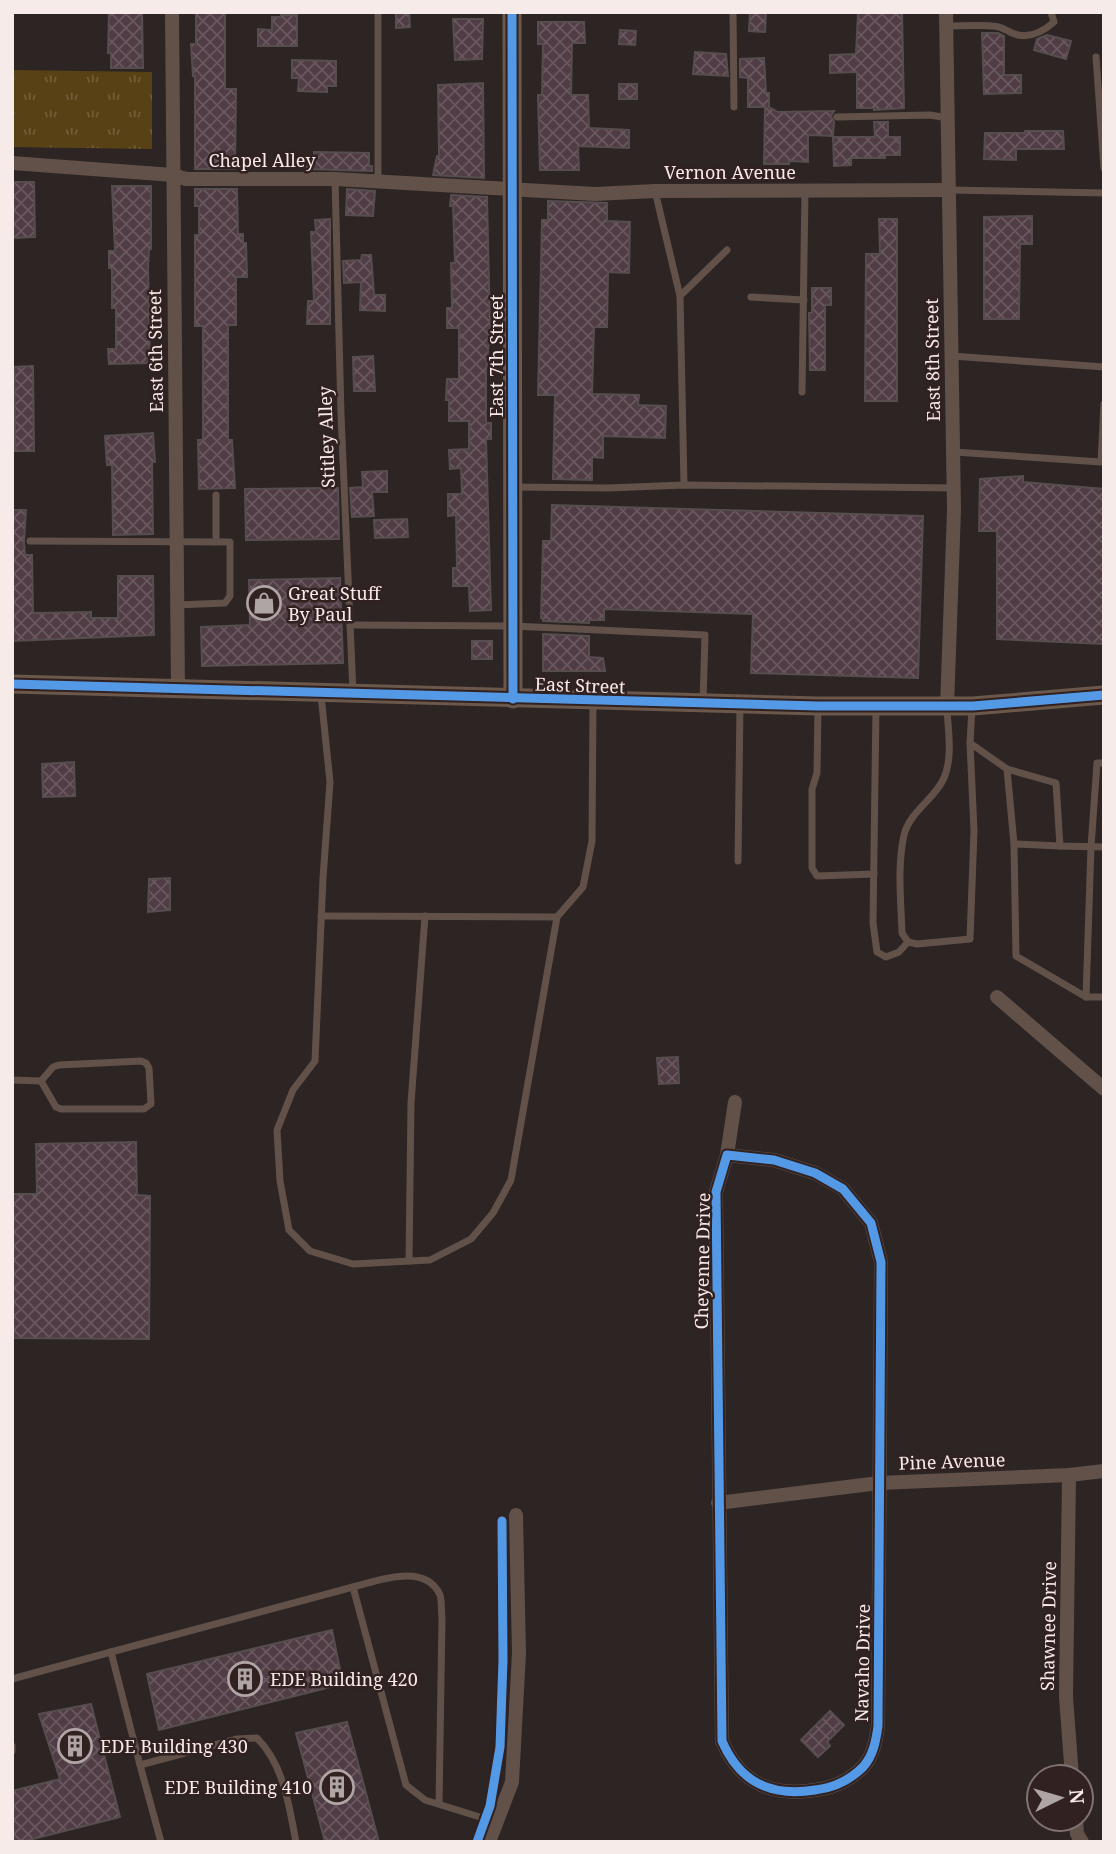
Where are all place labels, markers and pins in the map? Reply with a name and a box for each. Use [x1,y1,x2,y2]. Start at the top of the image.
place label: Great Stuff By Paul [288,581,382,626]
shop icon: Great Stuff By Paul [245,584,283,622]
building icon: EDE Building 420 [226,1660,264,1698]
place label: EDE Building 420 [270,1667,418,1691]
building icon: EDE Building 430 [56,1727,94,1765]
place label: EDE Building 430 [100,1734,248,1758]
building icon: EDE Building 410 [318,1768,356,1806]
place label: EDE Building 410 [164,1775,312,1799]

